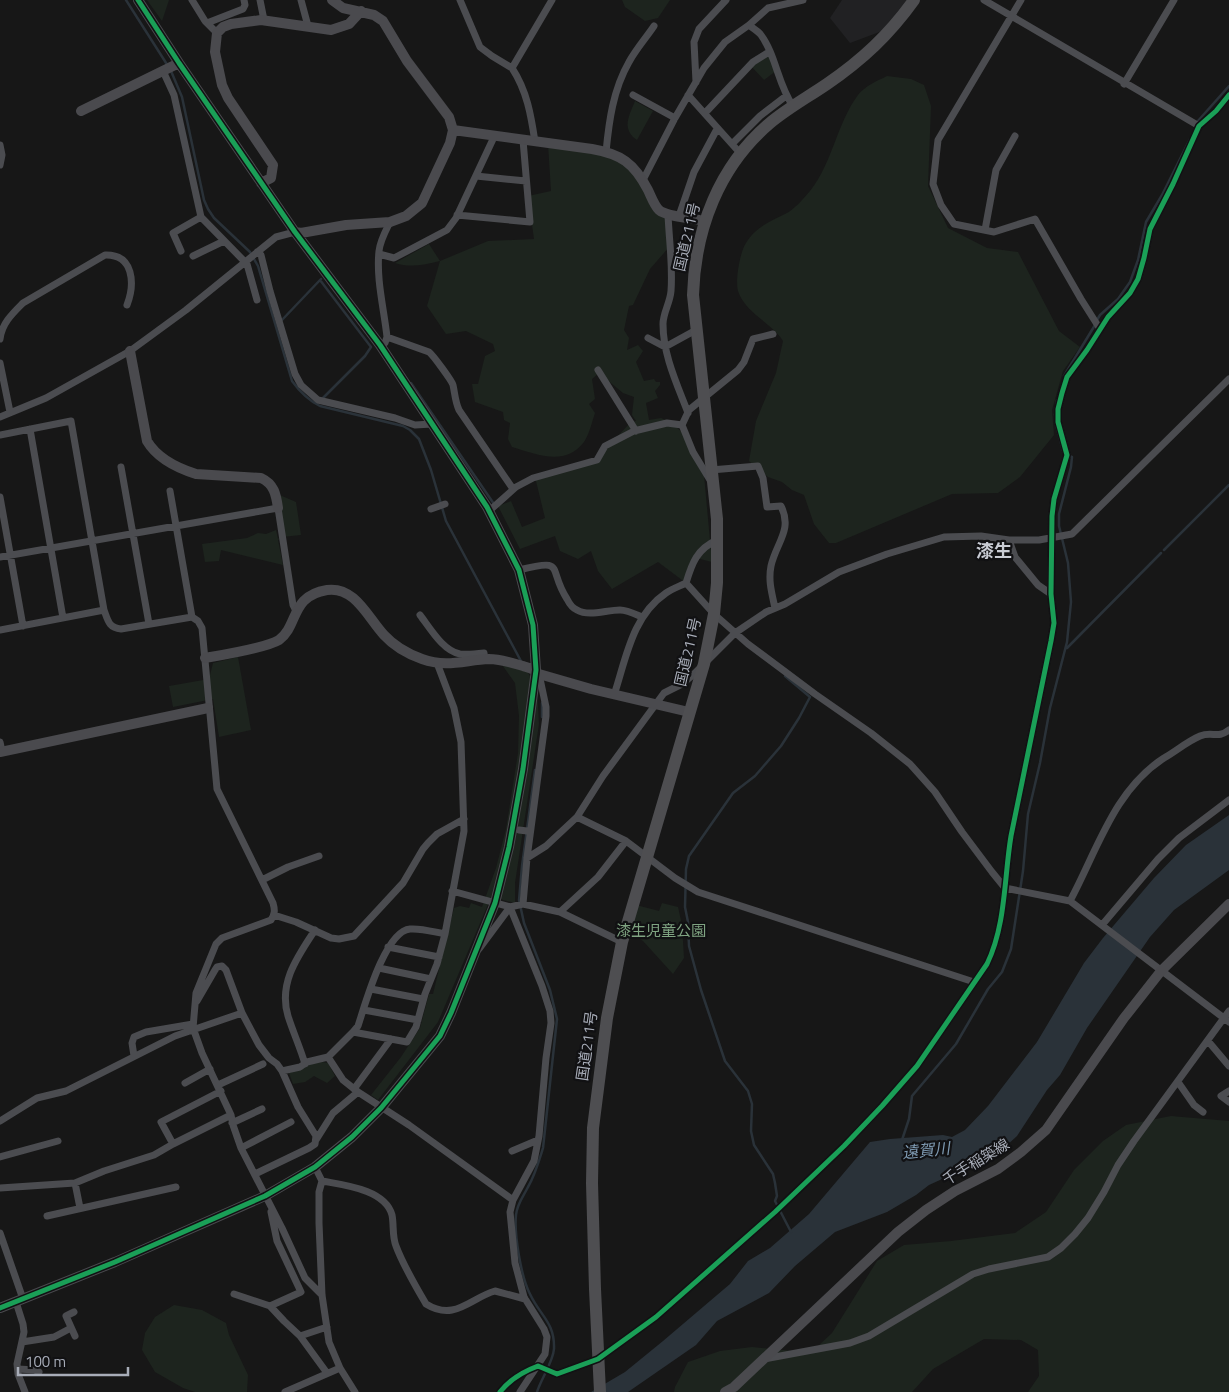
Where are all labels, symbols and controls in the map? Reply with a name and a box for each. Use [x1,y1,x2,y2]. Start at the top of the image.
street label: 国道211号 [667,200,706,274]
district label: 漆生 [976,537,1012,564]
street label: 国道211号 [668,615,707,689]
park label: 漆生児童公園 [616,919,706,942]
street label: 国道211号 [570,1010,603,1082]
street label: 千手稲築線 [938,1132,1014,1191]
water label: 遠賀川 [901,1135,953,1164]
scale bar [18,1344,128,1376]
text: 100 m [25,1350,66,1373]

